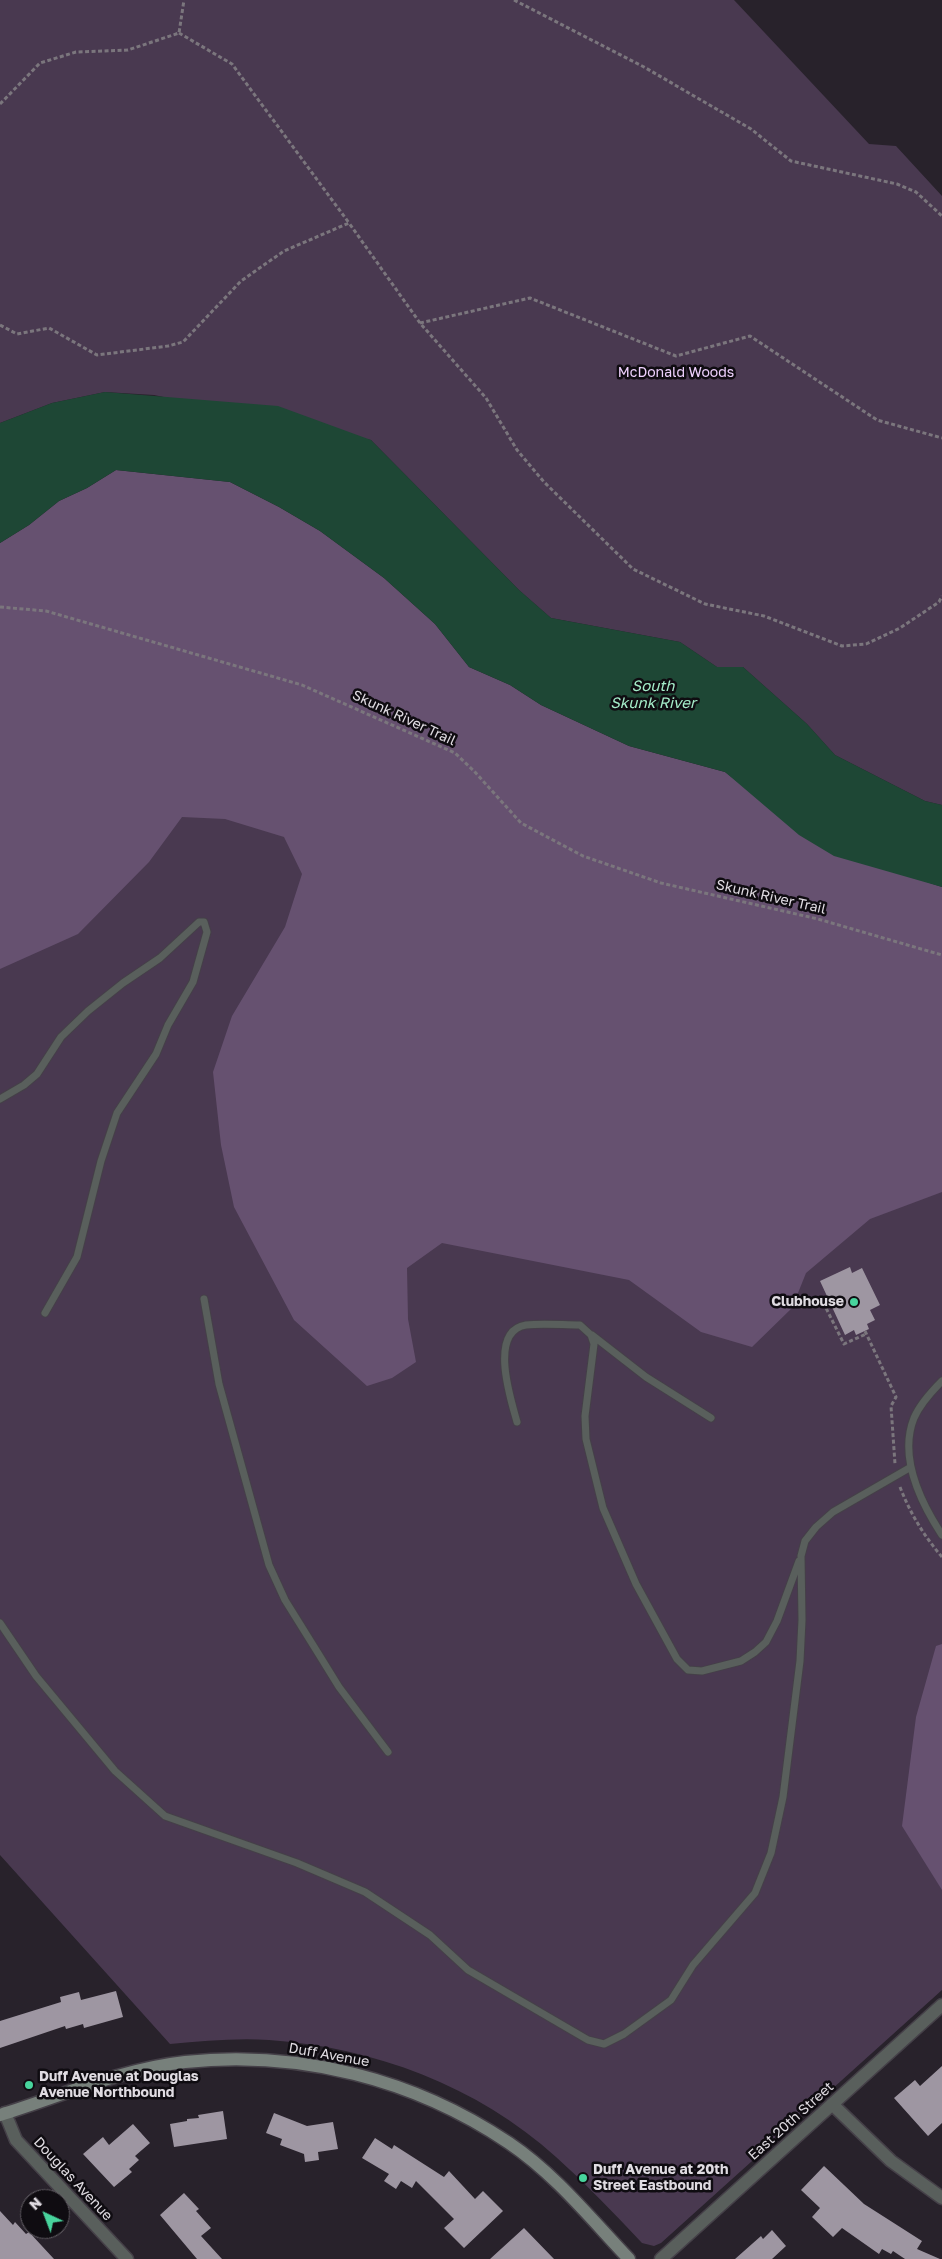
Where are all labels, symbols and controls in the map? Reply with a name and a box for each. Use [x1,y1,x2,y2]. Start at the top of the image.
park label: McDonald Woods [618,365,734,381]
water label: South Skunk River [610,677,696,712]
street label: Skunk River Trail [350,687,458,749]
street label: Skunk River Trail [714,876,828,918]
place label: Clubhouse [771,1294,844,1310]
marker: Clubhouse [848,1296,860,1308]
street label: Duff Avenue [287,2040,371,2070]
place label: Duff Avenue at Douglas Avenue Northbound [39,2069,199,2102]
street label: East 20th Street [745,2078,837,2164]
marker: Duff Avenue at Douglas Avenue Northbound [23,2079,35,2091]
street label: Douglas Avenue [30,2134,116,2224]
place label: Duff Avenue at 20th Street Eastbound [593,2162,728,2194]
marker: Duff Avenue at 20th Street Eastbound [577,2172,589,2184]
north arrow [20,2189,70,2239]
text: N [25,2194,45,2213]

